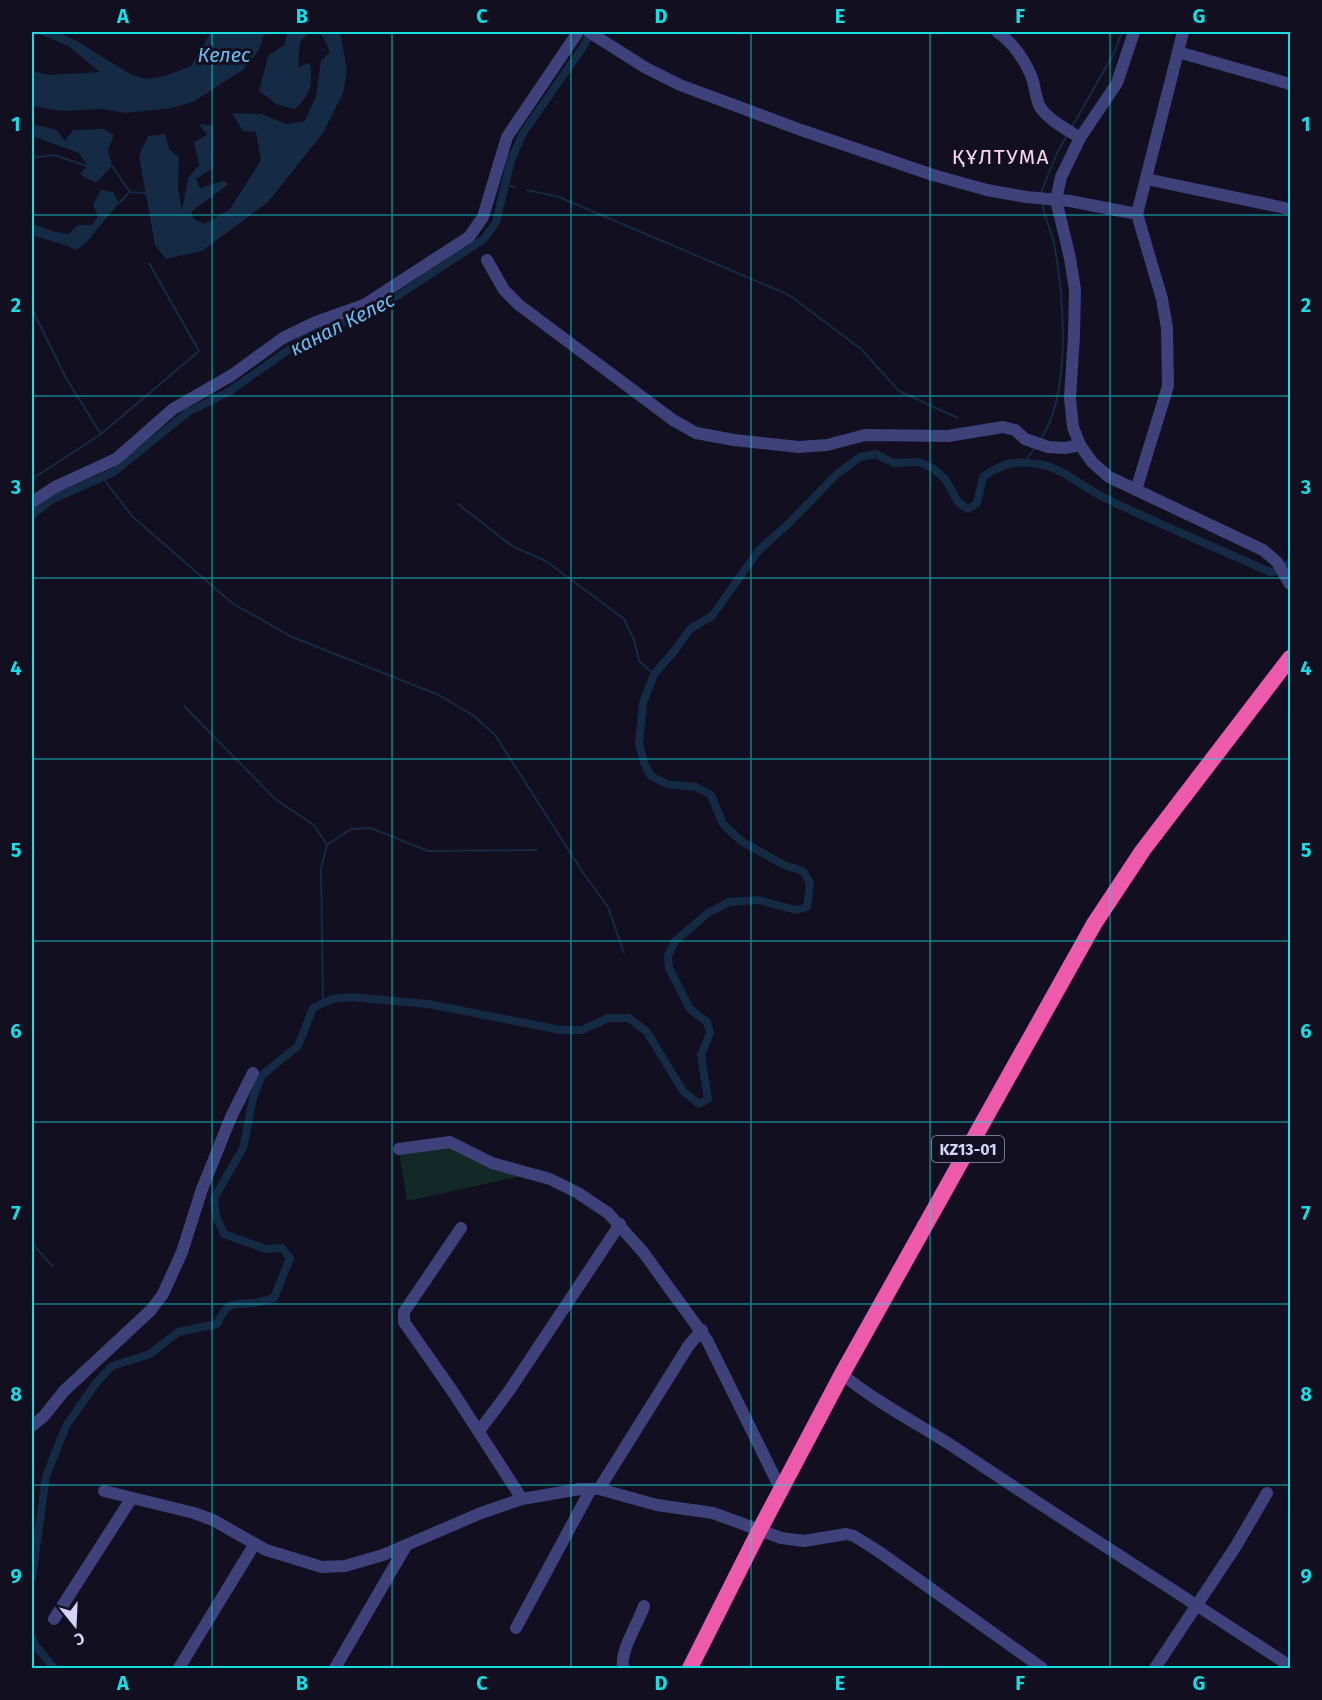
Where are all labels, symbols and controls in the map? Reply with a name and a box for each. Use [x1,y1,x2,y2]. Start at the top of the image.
text: A [116,4,130,28]
text: B [296,4,308,28]
text: C [476,4,488,28]
text: D [654,4,668,28]
text: E [835,4,845,28]
text: F [1015,4,1025,28]
text: G [1193,4,1205,28]
water label: Келес [198,43,251,67]
text: 1 [11,112,21,136]
text: 1 [1301,112,1311,136]
district label: ҚҰЛТУМА [952,144,1050,170]
water label: канал Келес [286,287,399,361]
text: 2 [11,293,21,317]
text: 2 [1301,293,1311,317]
text: 3 [10,475,21,499]
text: 3 [1300,475,1311,499]
text: 4 [10,656,22,680]
text: 4 [1300,656,1312,680]
text: 5 [11,838,22,862]
text: 5 [1301,838,1312,862]
text: 6 [10,1019,22,1043]
text: 6 [1300,1019,1312,1043]
road number: KZ13-01 [932,1136,1004,1162]
text: 7 [11,1201,21,1225]
text: 7 [1301,1201,1311,1225]
text: 8 [10,1382,22,1406]
text: 8 [1300,1382,1312,1406]
text: 9 [10,1564,22,1588]
text: 9 [1300,1564,1312,1588]
north arrow [45,1595,105,1655]
text: С [71,1628,87,1649]
text: A [116,1671,130,1695]
text: B [296,1671,308,1695]
text: C [476,1671,488,1695]
text: D [654,1671,668,1695]
text: E [835,1671,845,1695]
text: F [1015,1671,1025,1695]
text: G [1193,1671,1205,1695]

